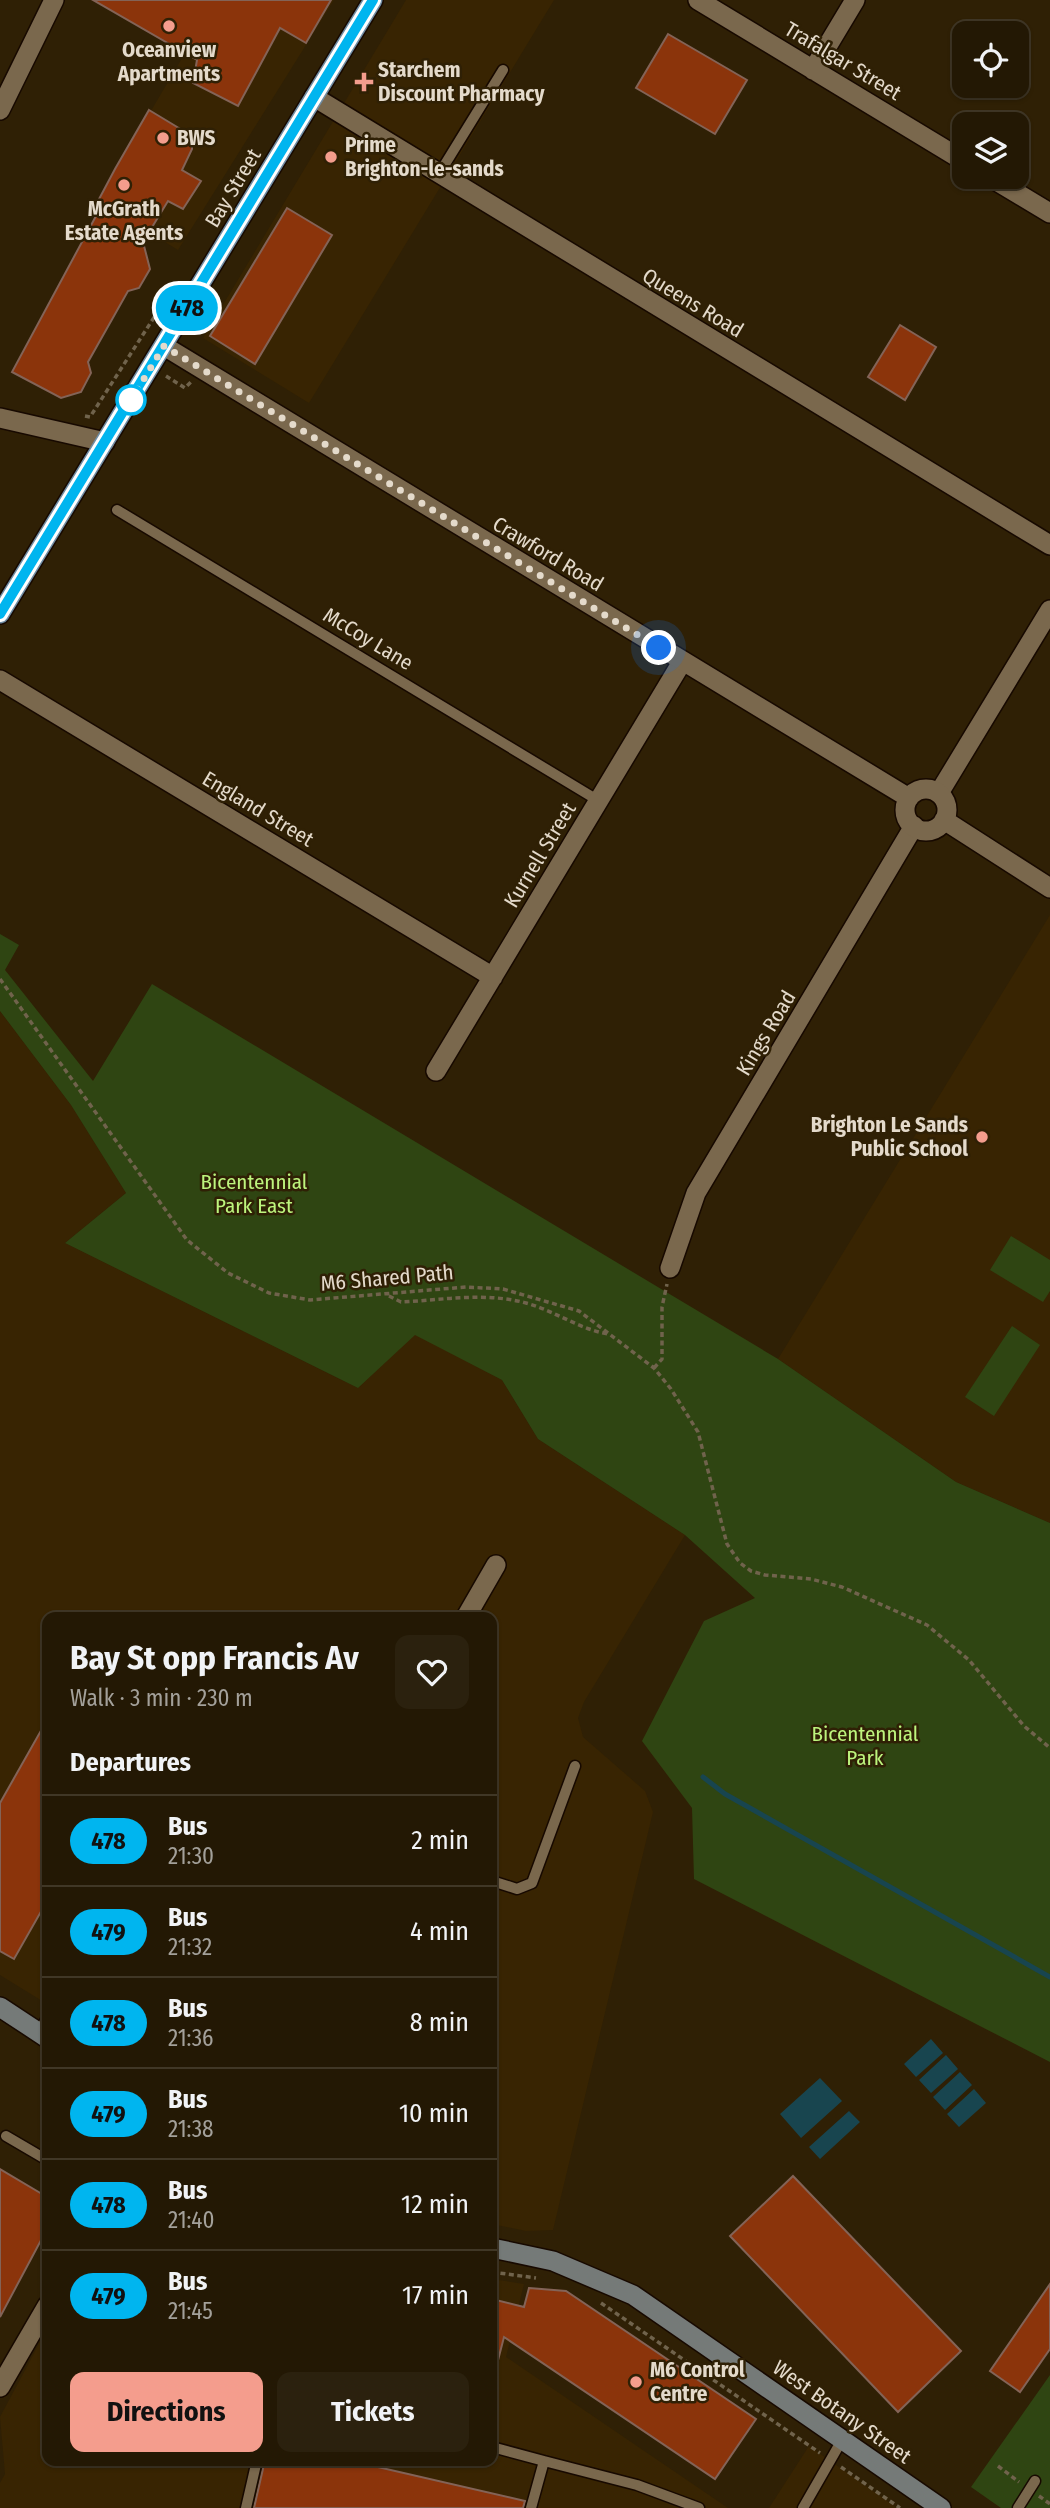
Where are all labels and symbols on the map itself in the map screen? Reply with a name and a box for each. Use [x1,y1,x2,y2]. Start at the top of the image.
street label: Trafalgar Street [780,16,906,106]
marker: Oceanview Apartments [161,18,177,34]
place label: Oceanview Apartments [117,37,220,87]
place label: Starchem Discount Pharmacy [378,57,545,107]
marker: Starchem Discount Pharmacy [356,74,372,90]
place label: BWS [177,125,216,151]
marker: BWS [155,130,171,146]
place label: Prime Brighton-le-sands [345,132,504,182]
street label: Bay Street [199,144,267,232]
marker: Prime Brighton-le-sands [323,149,339,165]
marker: McGrath Estate Agents [116,177,132,193]
place label: McGrath Estate Agents [65,196,183,246]
street label: Queens Road [638,263,748,343]
line badge: 478 [147,285,227,331]
unlabelled marker [116,385,146,415]
street label: Crawford Road [488,511,608,597]
street label: McCoy Lane [318,602,418,676]
your location [641,630,676,665]
street label: England Street [198,766,318,852]
street label: Kurnell Street [498,797,582,912]
street label: Kings Road [730,986,802,1080]
place label: Brighton Le Sands Public School [811,1112,968,1162]
marker: Brighton Le Sands Public School [974,1129,990,1145]
park label: Bicentennial Park East [201,1169,308,1219]
street label: M6 Shared Path [319,1259,455,1297]
park label: Bicentennial Park [812,1721,919,1771]
street label: West Botany Street [768,2355,916,2469]
place label: M6 Control Centre [650,2357,745,2407]
marker: M6 Control Centre [628,2374,644,2390]

